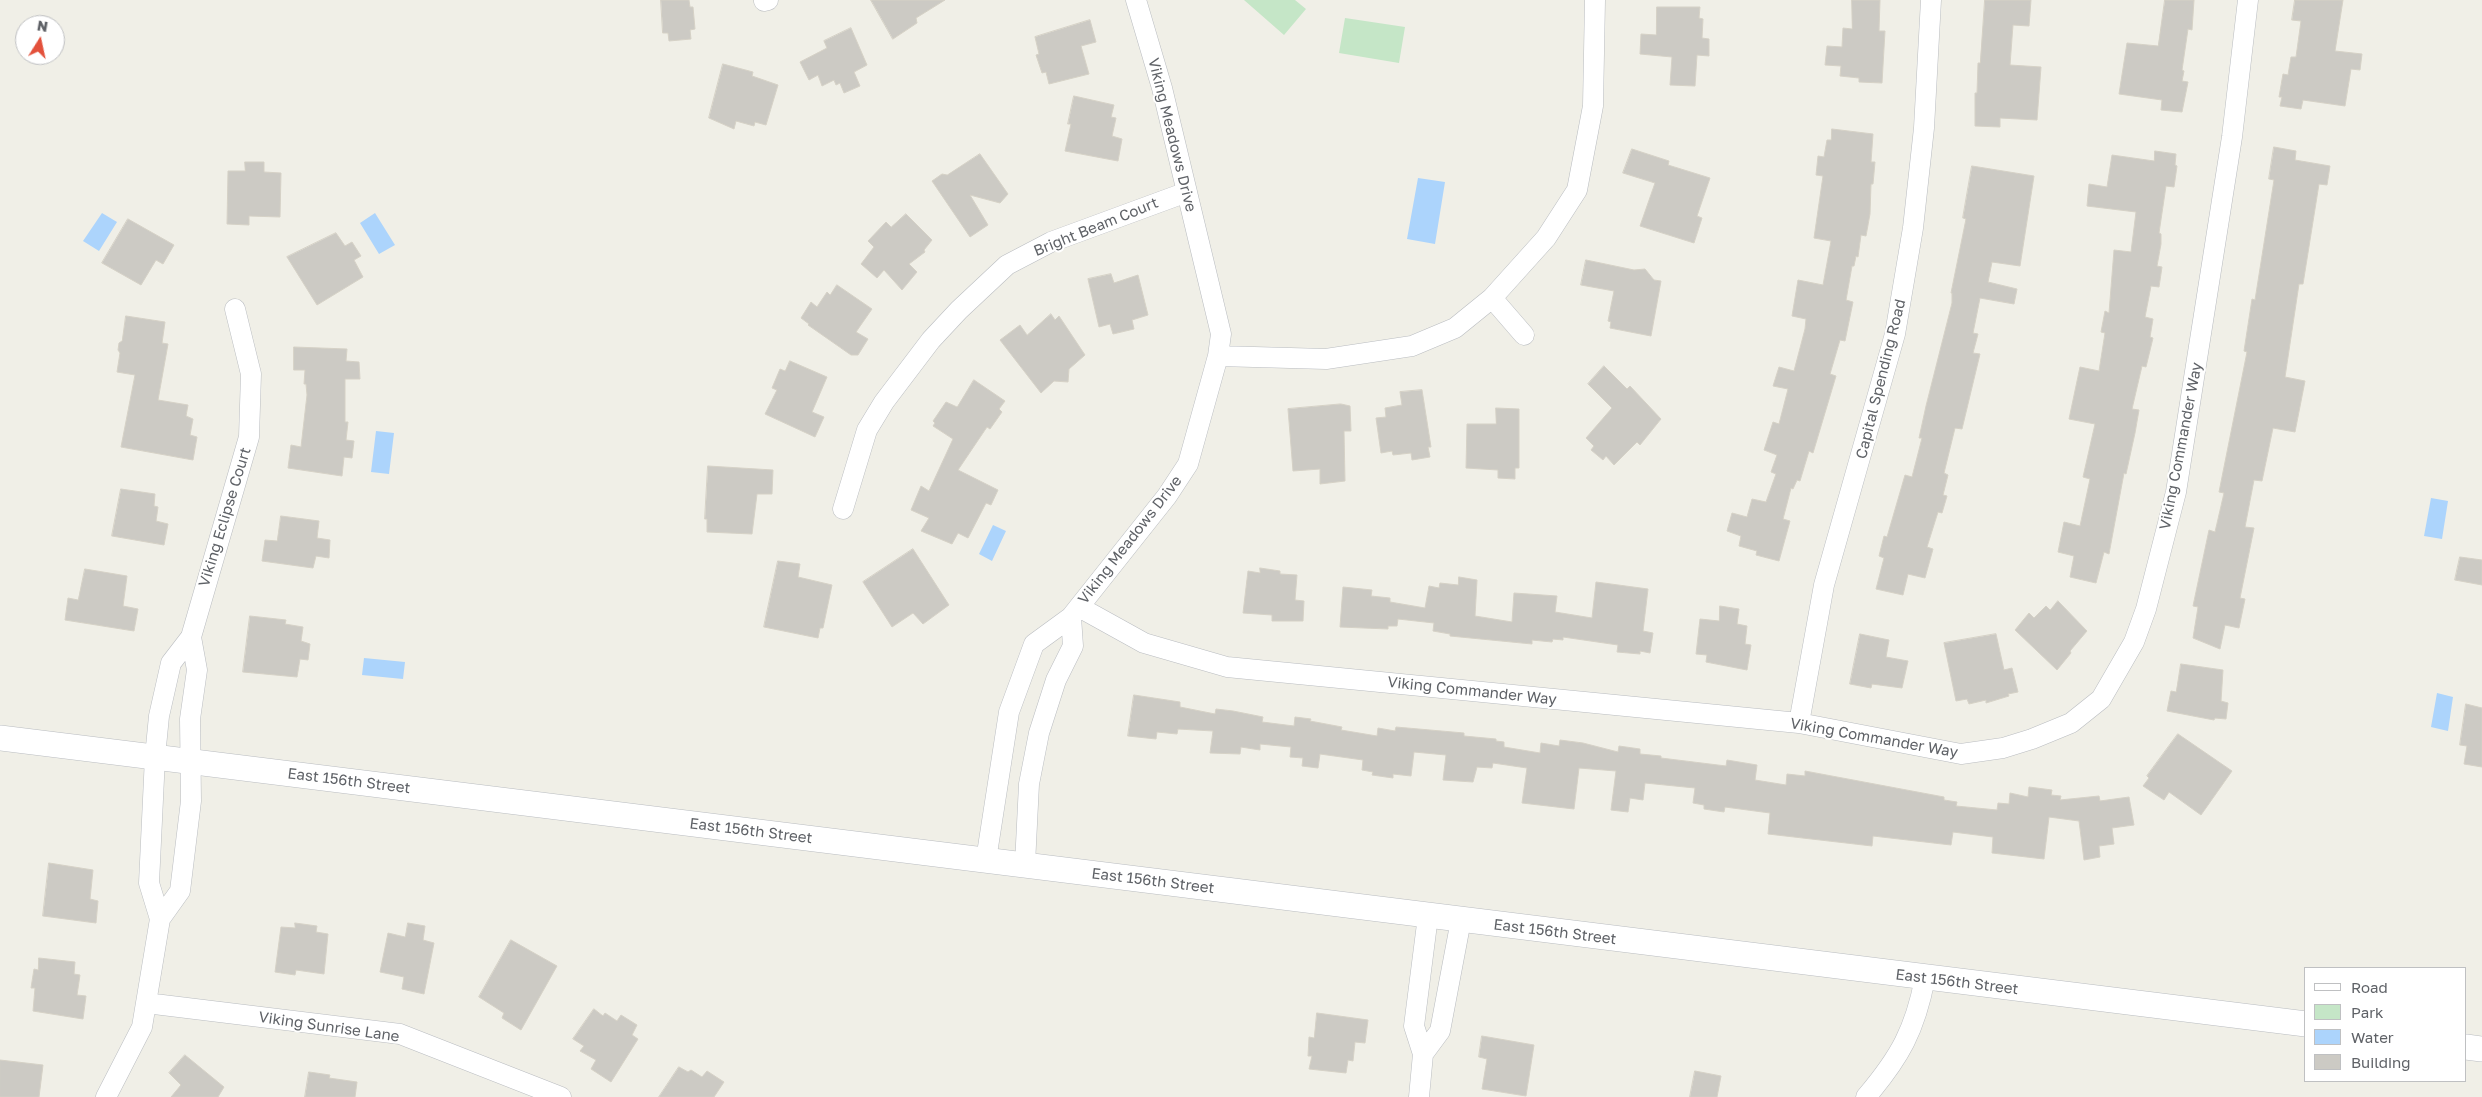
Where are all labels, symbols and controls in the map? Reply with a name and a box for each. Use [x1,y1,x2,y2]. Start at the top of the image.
north arrow [15,15,65,65]
text: N [36,16,49,35]
street label: Viking Meadows Drive [1144,56,1200,214]
street label: Bright Beam Court [1031,194,1161,260]
street label: Capital Spending Road [1852,297,1910,461]
street label: Viking Commander Way [2156,361,2206,531]
street label: Viking Eclipse Court [195,445,255,589]
street label: Viking Meadows Drive [1074,472,1186,608]
street label: Viking Commander Way [1386,673,1558,709]
street label: Viking Commander Way [1789,714,1959,762]
street label: East 156th Street [287,765,411,797]
street label: East 156th Street [689,815,813,847]
street label: East 156th Street [1091,865,1215,897]
street label: East 156th Street [1493,916,1617,948]
street label: East 156th Street [1895,966,2019,998]
legend [2304,967,2467,1082]
text: Road [2351,978,2388,996]
text: Park [2351,1003,2383,1021]
street label: Viking Sunrise Lane [257,1008,401,1046]
text: Water [2351,1028,2394,1046]
text: Building [2351,1053,2411,1071]

